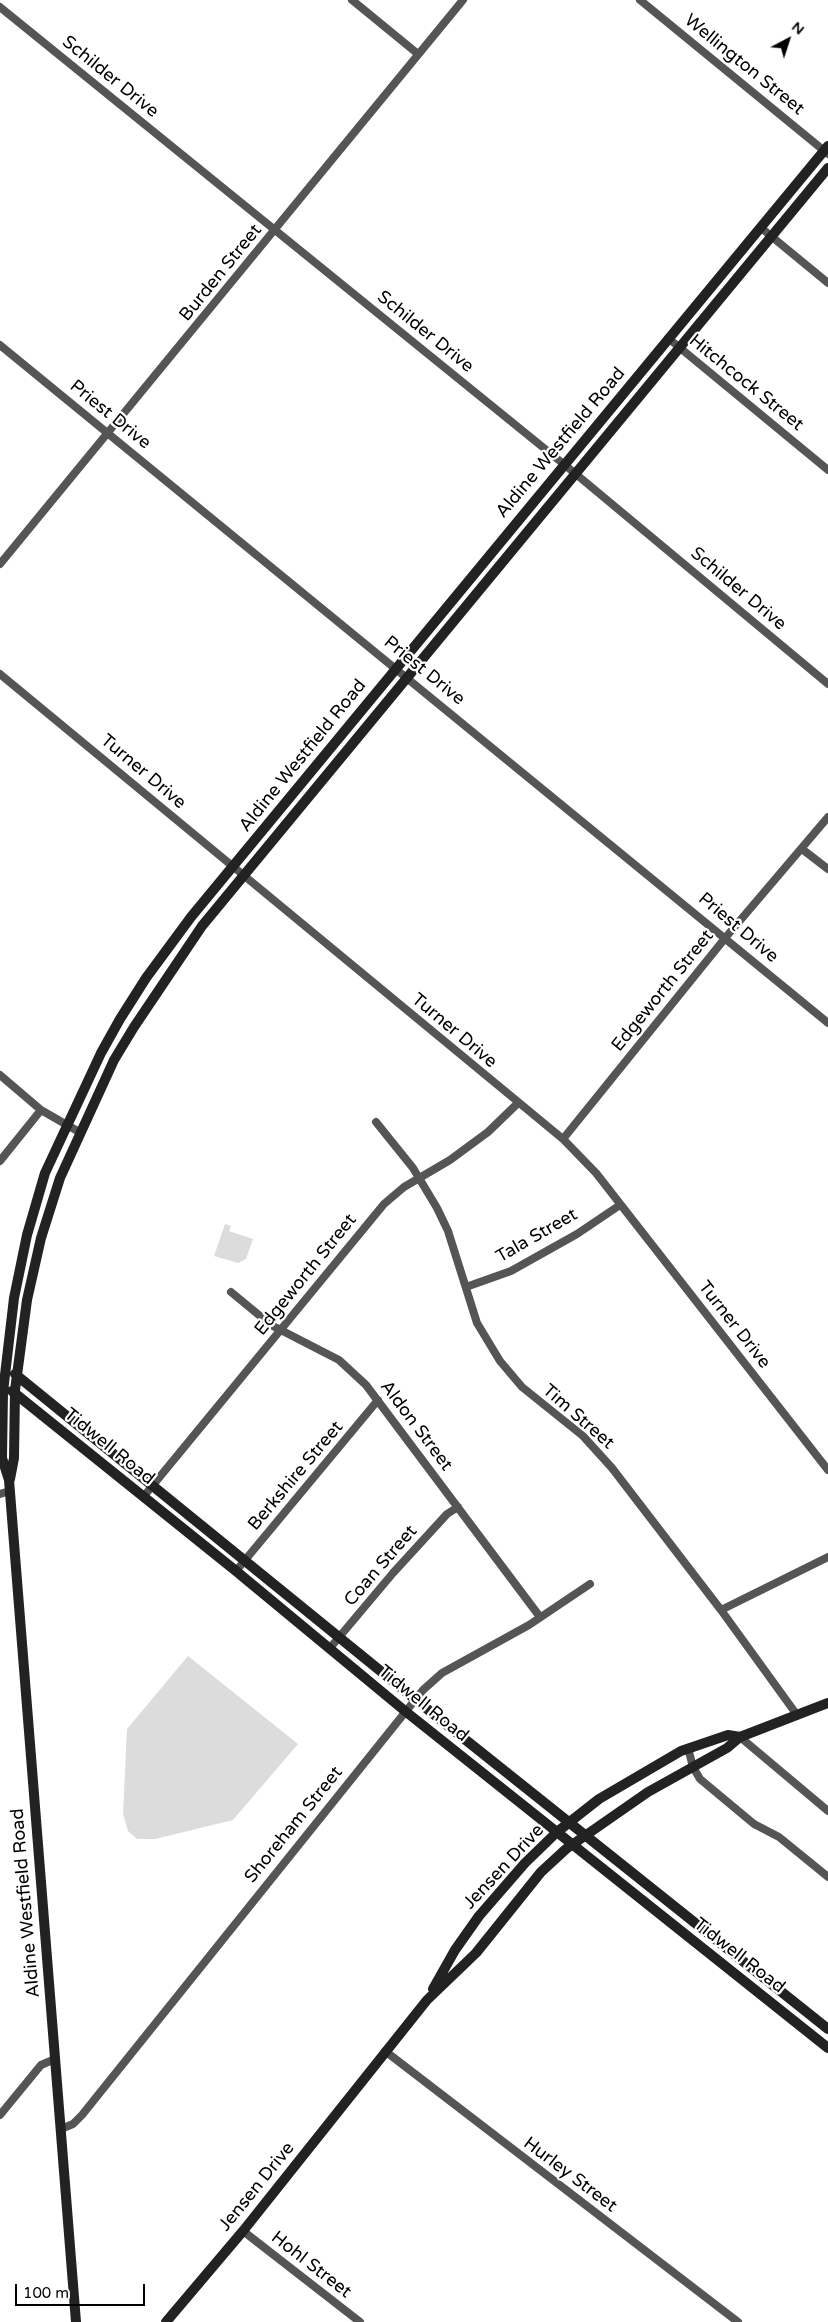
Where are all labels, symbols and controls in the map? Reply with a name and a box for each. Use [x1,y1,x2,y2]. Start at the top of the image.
street label: Wellington Street [680,10,808,120]
north arrow [763,15,813,65]
text: N [788,18,808,38]
street label: Schilder Drive [57,31,163,123]
street label: Burden Street [175,220,267,326]
street label: Schilder Drive [372,286,478,378]
street label: Hitchcock Street [684,330,808,436]
street label: Aldine Westfield Road [492,363,630,523]
street label: Priest Drive [65,376,155,454]
street label: Schilder Drive [686,543,790,635]
street label: Priest Drive [379,632,469,710]
street label: Aldine Westfield Road [235,675,371,837]
street label: Turner Drive [96,730,190,814]
street label: Priest Drive [694,888,782,968]
street label: Edgeworth Street [607,926,719,1056]
street label: Turner Drive [407,989,501,1073]
street label: Tala Street [492,1204,582,1268]
street label: Edgeworth Street [250,1210,362,1340]
street label: Turner Drive [693,1277,775,1373]
street label: Aldon Street [375,1377,457,1475]
street label: Tim Street [538,1380,618,1454]
street label: Tidwell Road [60,1404,158,1490]
street label: Berkshire Street [244,1417,348,1535]
street label: Coan Street [340,1521,422,1611]
street label: Tidwell Road [374,1661,472,1747]
street label: Shoreham Street [240,1762,348,1888]
street label: Aldine Westfield Road [7,1807,45,1999]
street label: Jensen Drive [459,1820,549,1914]
street label: Tidwell Road [689,1914,789,1998]
street label: Hurley Street [519,2133,621,2217]
street label: Jensen Drive [215,2138,299,2236]
street label: Hohl Street [267,2227,355,2303]
scale bar [18,2274,148,2306]
text: 100 m [23,2284,69,2302]

